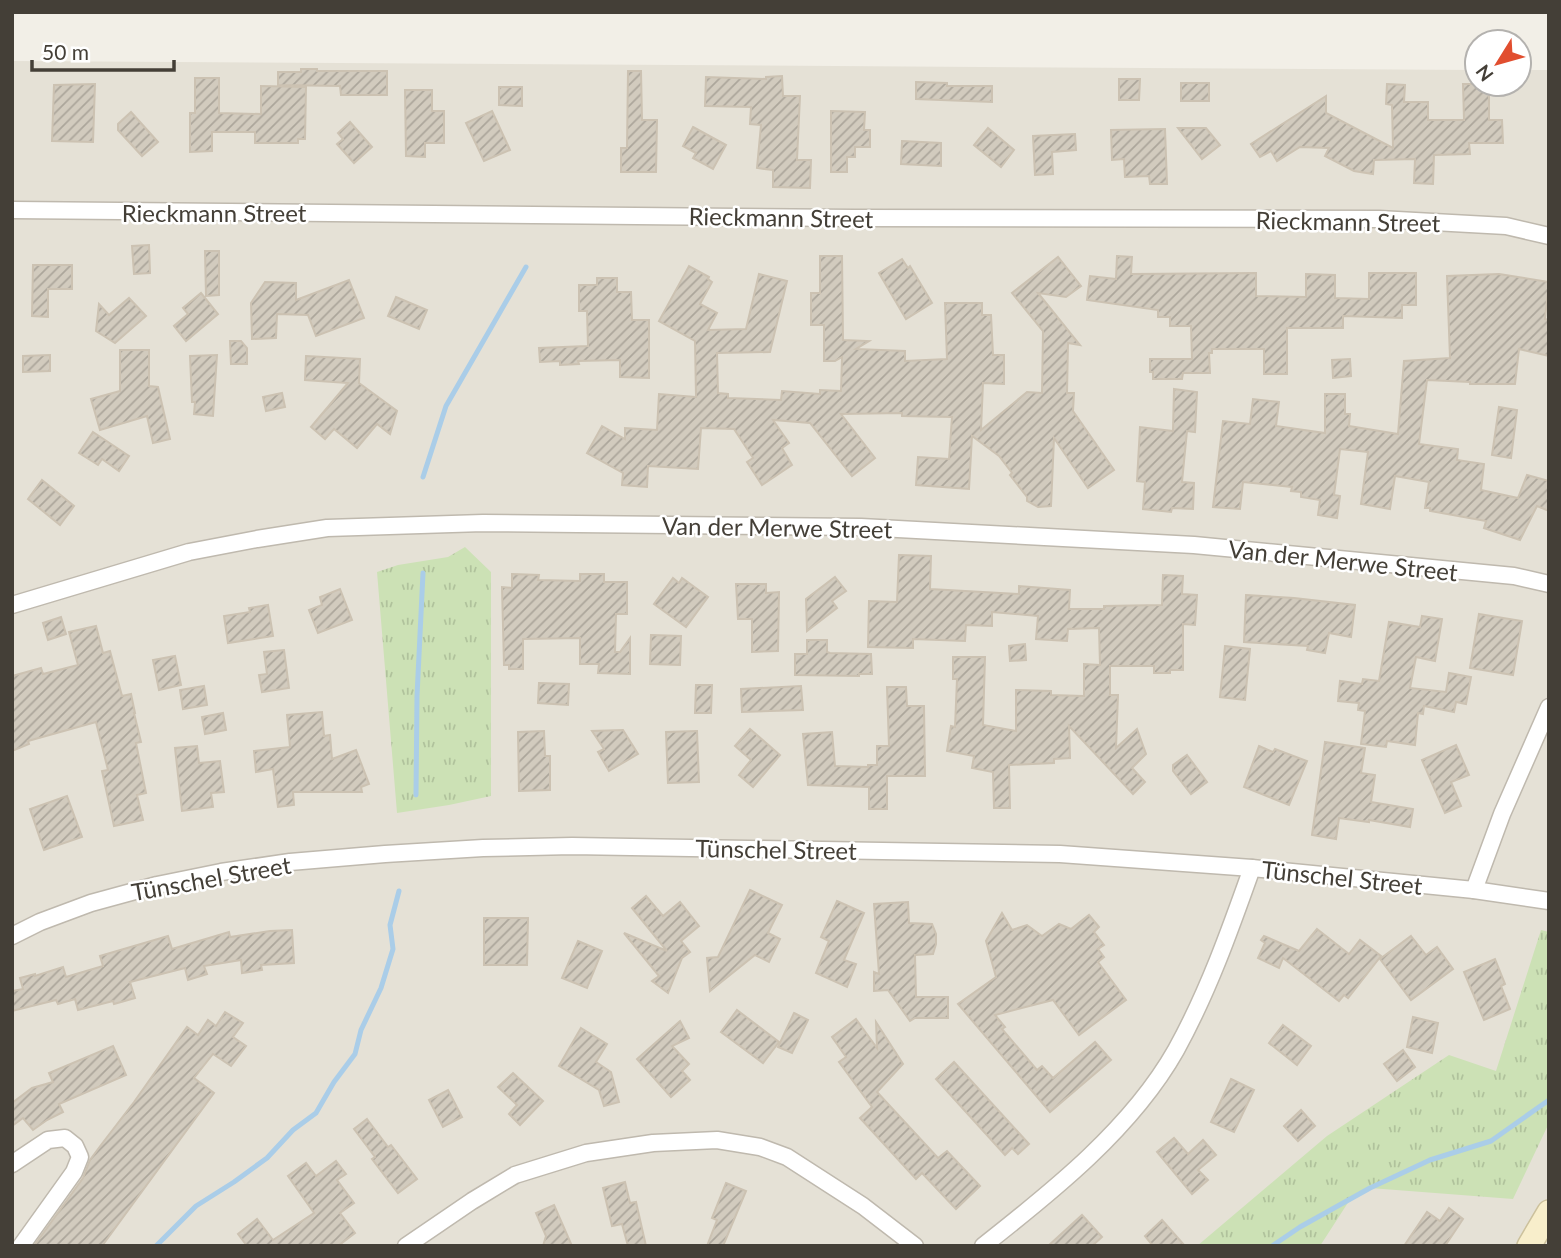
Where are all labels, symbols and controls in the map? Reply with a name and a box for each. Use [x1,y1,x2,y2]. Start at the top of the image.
scale bar [32,28,173,72]
north arrow [1463,28,1533,98]
text: 50 m [42,39,89,64]
text: N [1470,61,1498,86]
street label: Rieckmann Street [122,198,307,227]
street label: Rieckmann Street [688,201,874,233]
street label: Rieckmann Street [1255,205,1441,237]
street label: Van der Merwe Street [662,510,893,544]
street label: Van der Merwe Street [1227,534,1460,587]
street label: Tünschel Street [695,833,857,865]
street label: Tünschel Street [129,850,293,906]
street label: Tünschel Street [1260,854,1424,900]

